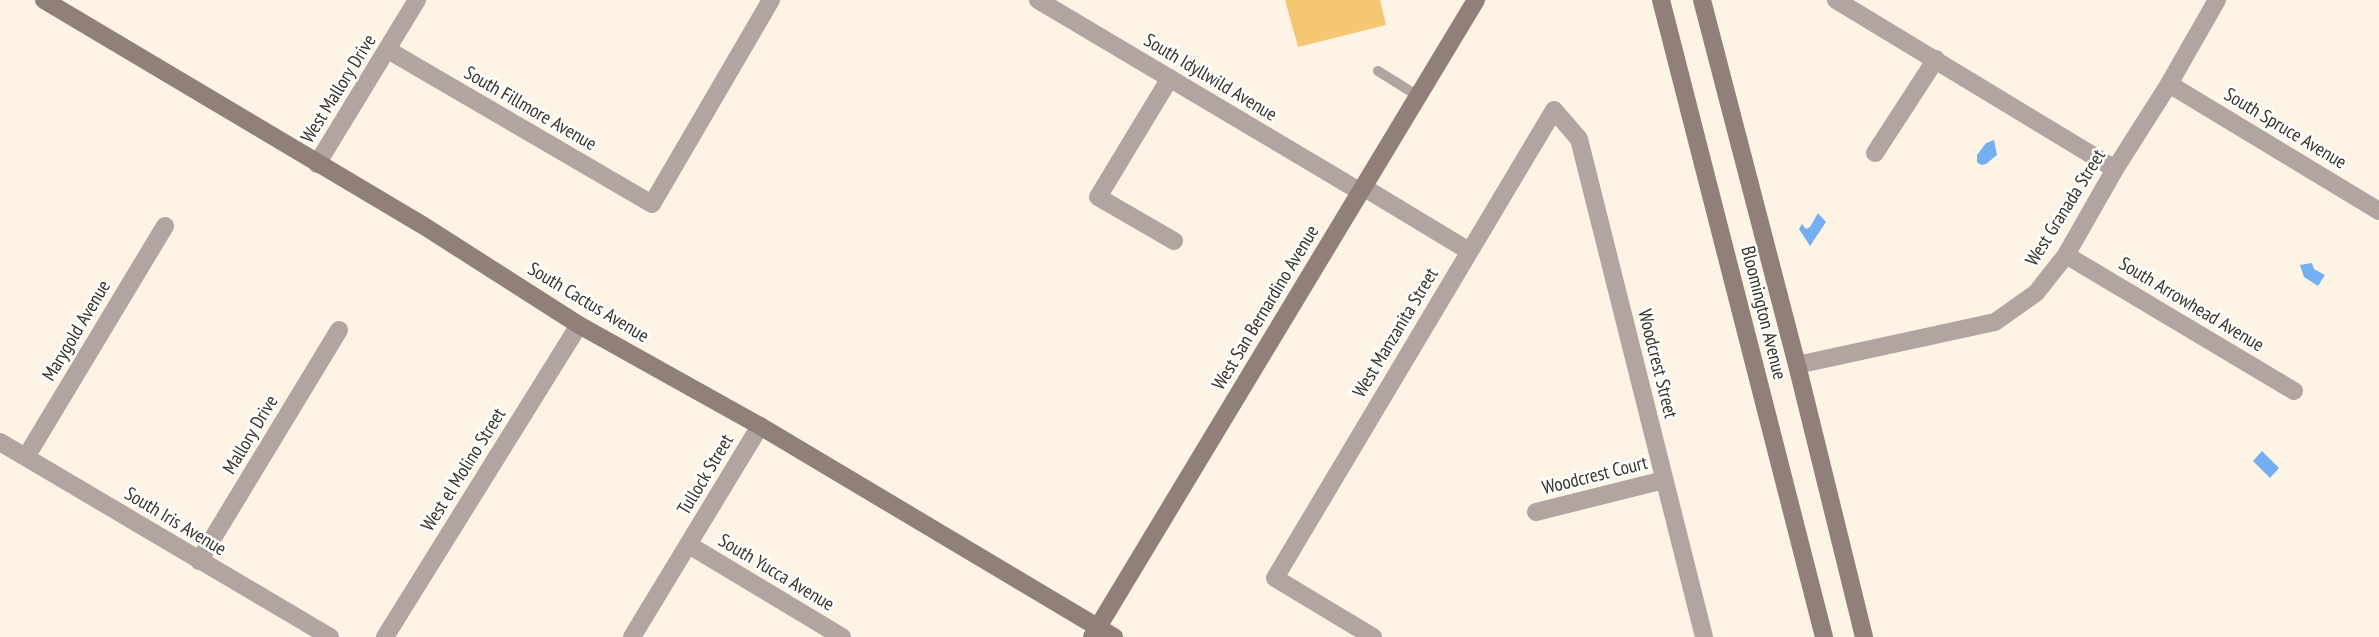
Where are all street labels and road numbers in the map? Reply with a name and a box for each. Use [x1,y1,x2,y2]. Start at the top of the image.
street label: South Idyllwild Avenue [1139,29,1281,127]
street label: West Mallory Drive [297,31,381,147]
street label: South Fillmore Avenue [460,62,600,156]
street label: South Spruce Avenue [2220,84,2350,174]
street label: West Granada Street [2021,146,2111,270]
street label: West San Bernardino Avenue [1208,222,1324,394]
street label: Bloomington Avenue [1735,244,1791,382]
street label: South Arrowhead Avenue [2114,253,2268,357]
street label: South Cactus Avenue [523,258,653,348]
street label: West Manzanita Street [1348,264,1444,402]
street label: Marygold Avenue [38,277,116,385]
street label: Woodcrest Street [1632,307,1682,421]
street label: Mallory Drive [219,392,283,478]
street label: West el Molino Street [417,404,511,536]
street label: Tullock Street [673,431,739,519]
street label: Woodcrest Court [1540,452,1650,500]
street label: South Iris Avenue [120,483,230,561]
street label: South Yucca Avenue [714,530,838,616]

